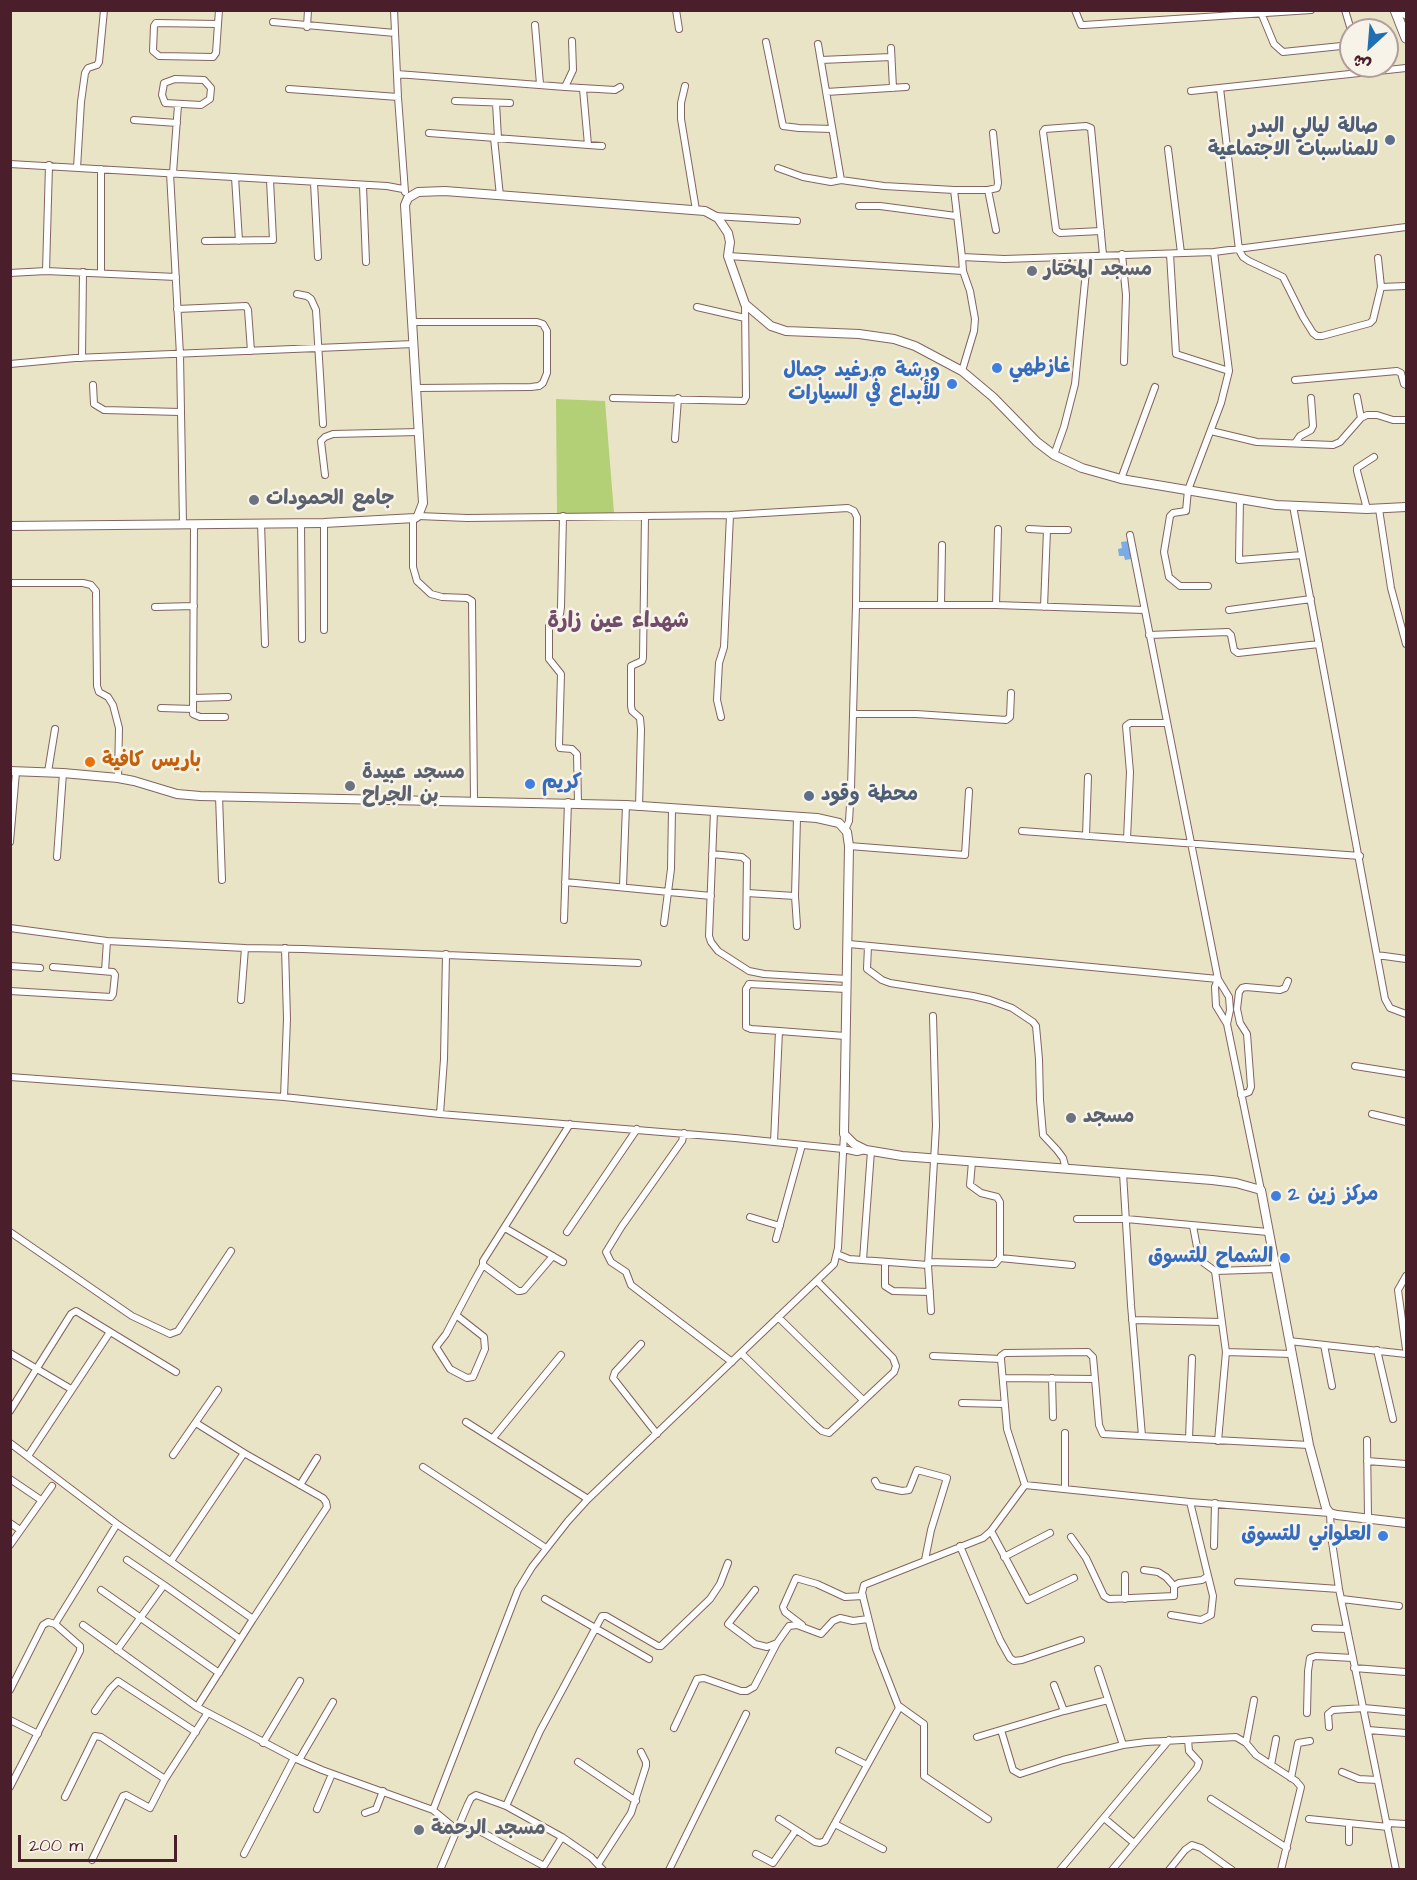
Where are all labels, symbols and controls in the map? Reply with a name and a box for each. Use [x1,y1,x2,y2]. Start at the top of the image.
north arrow [1339,18,1399,78]
text: ش [1349,49,1375,76]
place label: صالة ليالي البدر للمناسبات الاجتماعية [1208,116,1378,163]
marker: صالة ليالي البدر للمناسبات الاجتماعية [1383,133,1397,147]
place label: مسجد المختار [1044,259,1152,283]
marker: مسجد المختار [1025,264,1039,278]
place label: غازطهي [1009,356,1070,380]
place label: ورشة م.رغيد جمال للأبداع في السيارات [783,360,940,407]
marker: غازطهي [990,361,1004,375]
marker: ورشة م.رغيد جمال للأبداع في السيارات [945,377,959,391]
place label: جامع الحمودات [266,488,394,512]
marker: جامع الحمودات [247,493,261,507]
district label: شهداء عين زارة [547,609,689,635]
place label: باريس كافية [102,750,201,774]
marker: باريس كافية [83,755,97,769]
place label: مسجد عبيدة بن الجراح [362,762,465,809]
place label: كريم [542,772,582,796]
marker: كريم [523,777,537,791]
marker: مسجد عبيدة بن الجراح [343,779,357,793]
place label: محطة وقود [821,784,918,808]
marker: محطة وقود [802,789,816,803]
place label: مسجد [1083,1106,1134,1130]
marker: مسجد [1064,1111,1078,1125]
place label: مركز زين 2 [1288,1184,1378,1208]
marker: مركز زين 2 [1269,1189,1283,1203]
place label: الشماح للتسوق [1148,1246,1273,1270]
marker: الشماح للتسوق [1278,1251,1292,1265]
place label: العلواني للتسوق [1241,1524,1371,1548]
marker: العلواني للتسوق [1376,1529,1390,1543]
place label: مسجد الرحمة [431,1818,546,1842]
scale bar [21,1823,180,1861]
marker: مسجد الرحمة [412,1823,426,1837]
text: 200 m [29,1833,83,1858]

